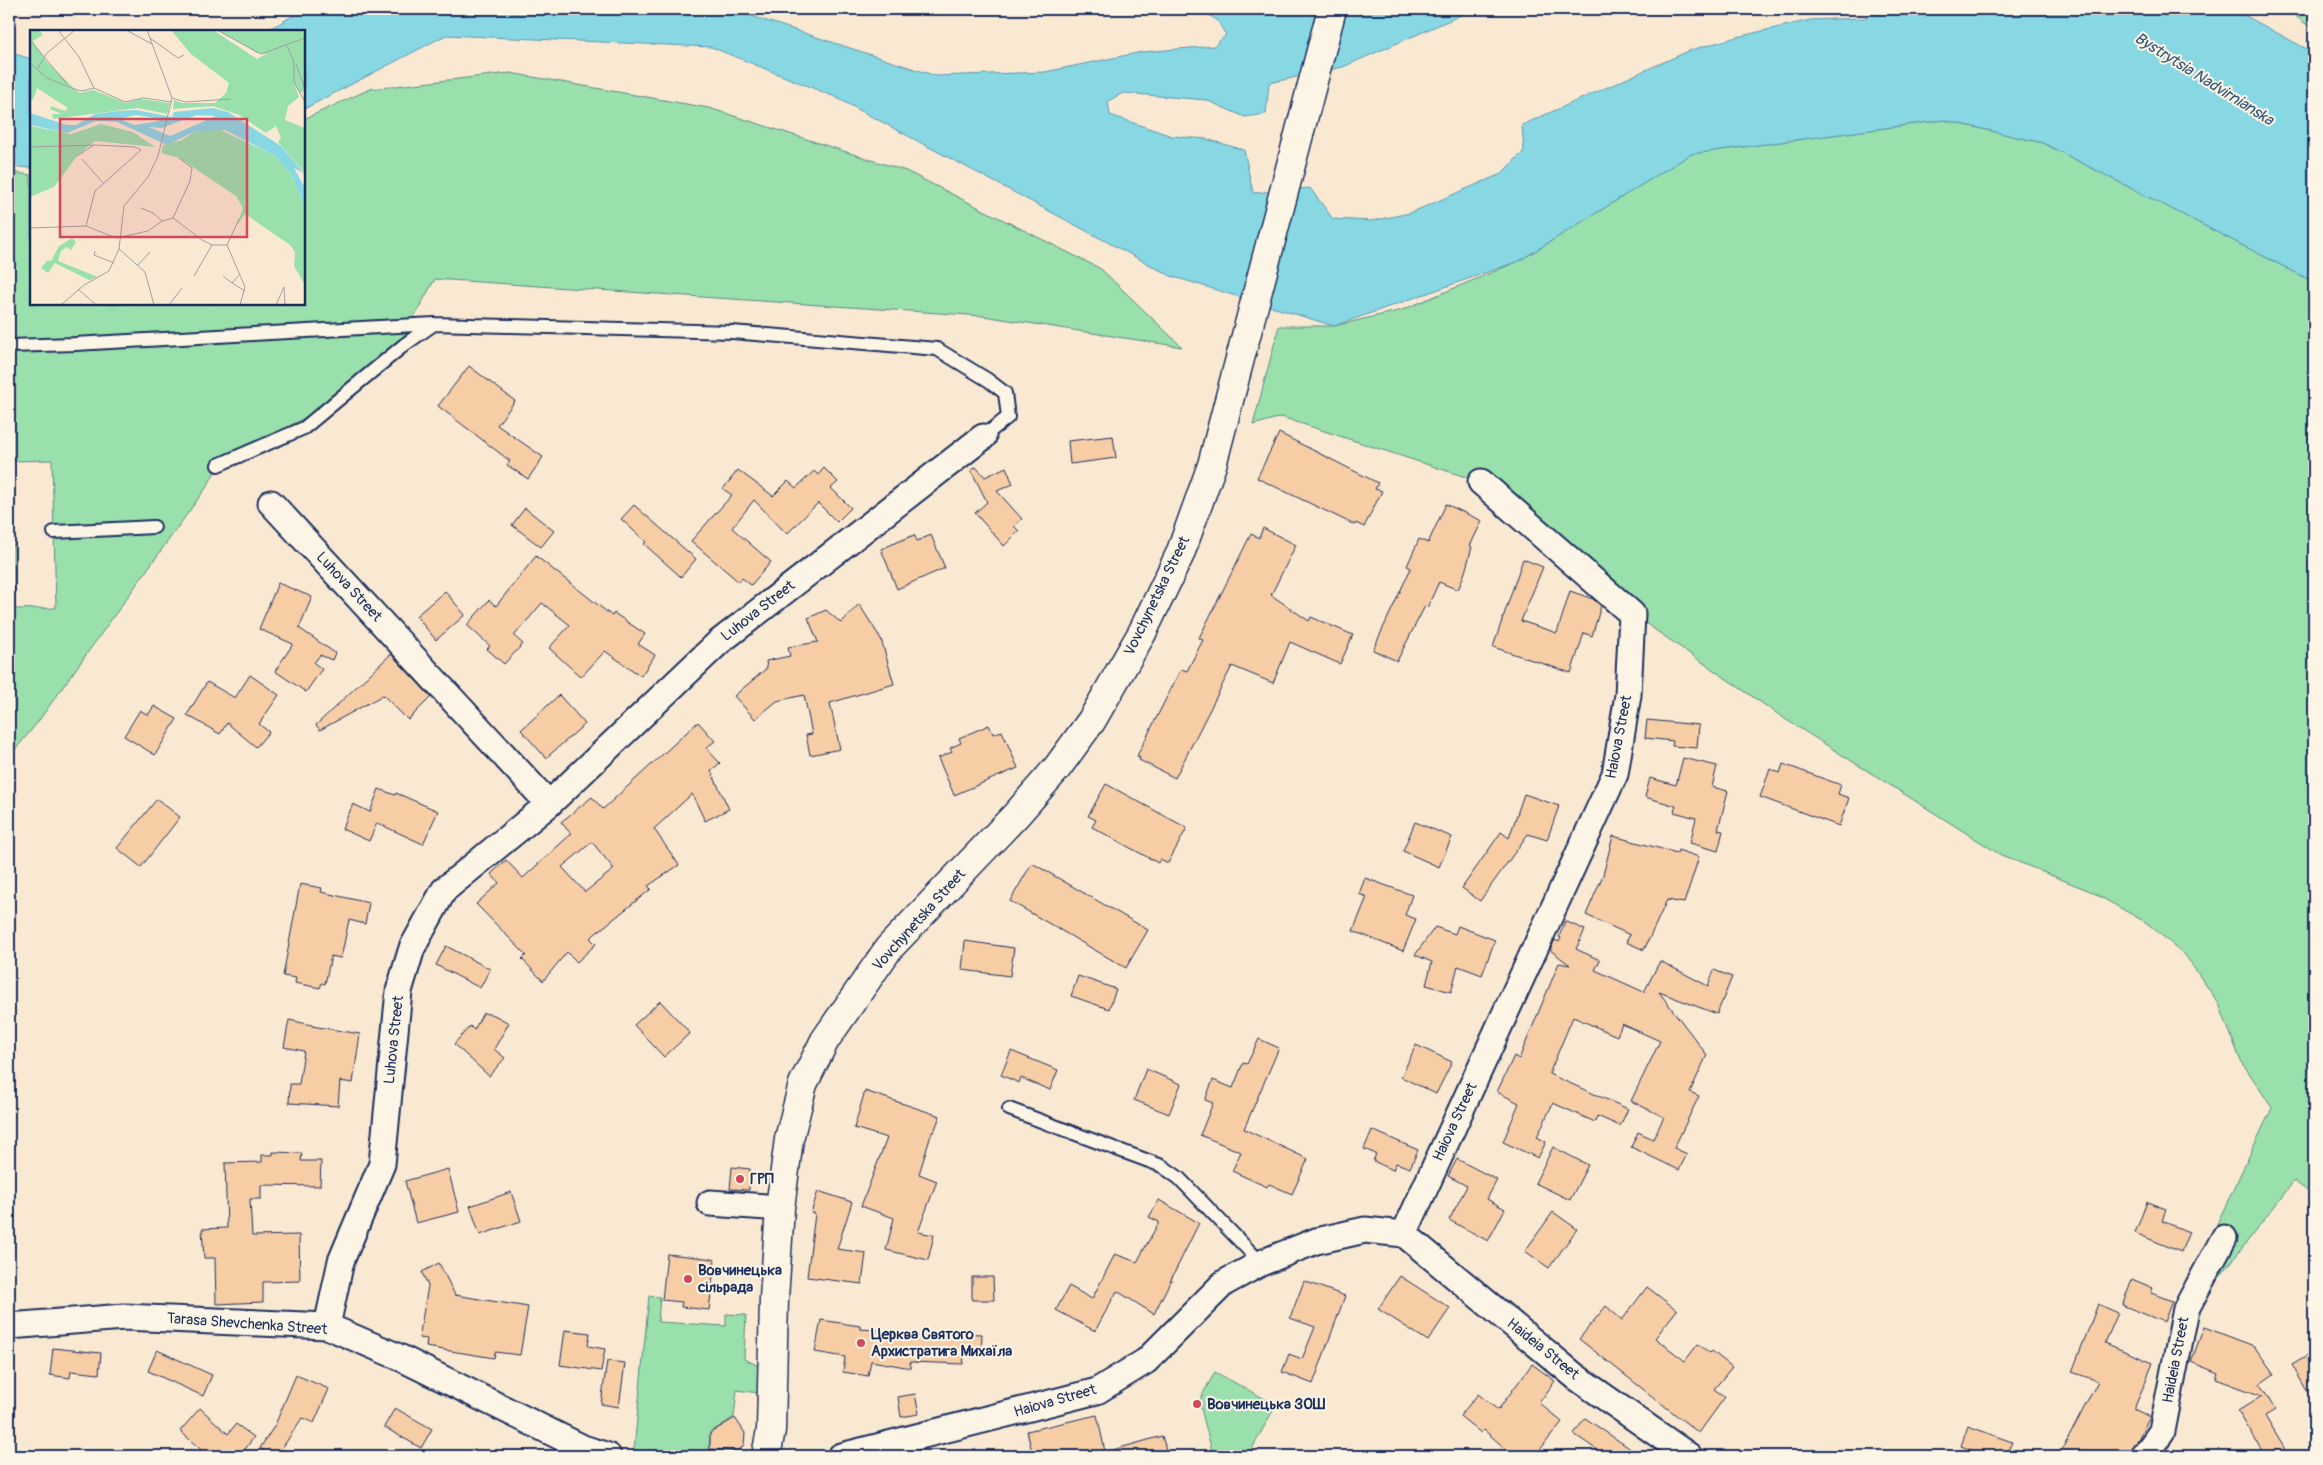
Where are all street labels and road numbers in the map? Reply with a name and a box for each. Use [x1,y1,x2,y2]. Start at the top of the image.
street label: Vovchynetska Street [1120,532,1195,659]
street label: Luhova Street [312,548,387,627]
street label: Luhova Street [717,576,800,646]
street label: Haiova Street [1602,693,1637,780]
street label: Vovchynetska Street [868,864,970,975]
street label: Luhova Street [380,994,408,1085]
street label: Haiova Street [1428,1079,1482,1164]
street label: Tarasa Shevchenka Street [166,1309,329,1339]
street label: Haideia Street [1503,1314,1584,1385]
street label: Haideia Street [2158,1314,2194,1405]
street label: Haiova Street [1012,1380,1099,1422]

